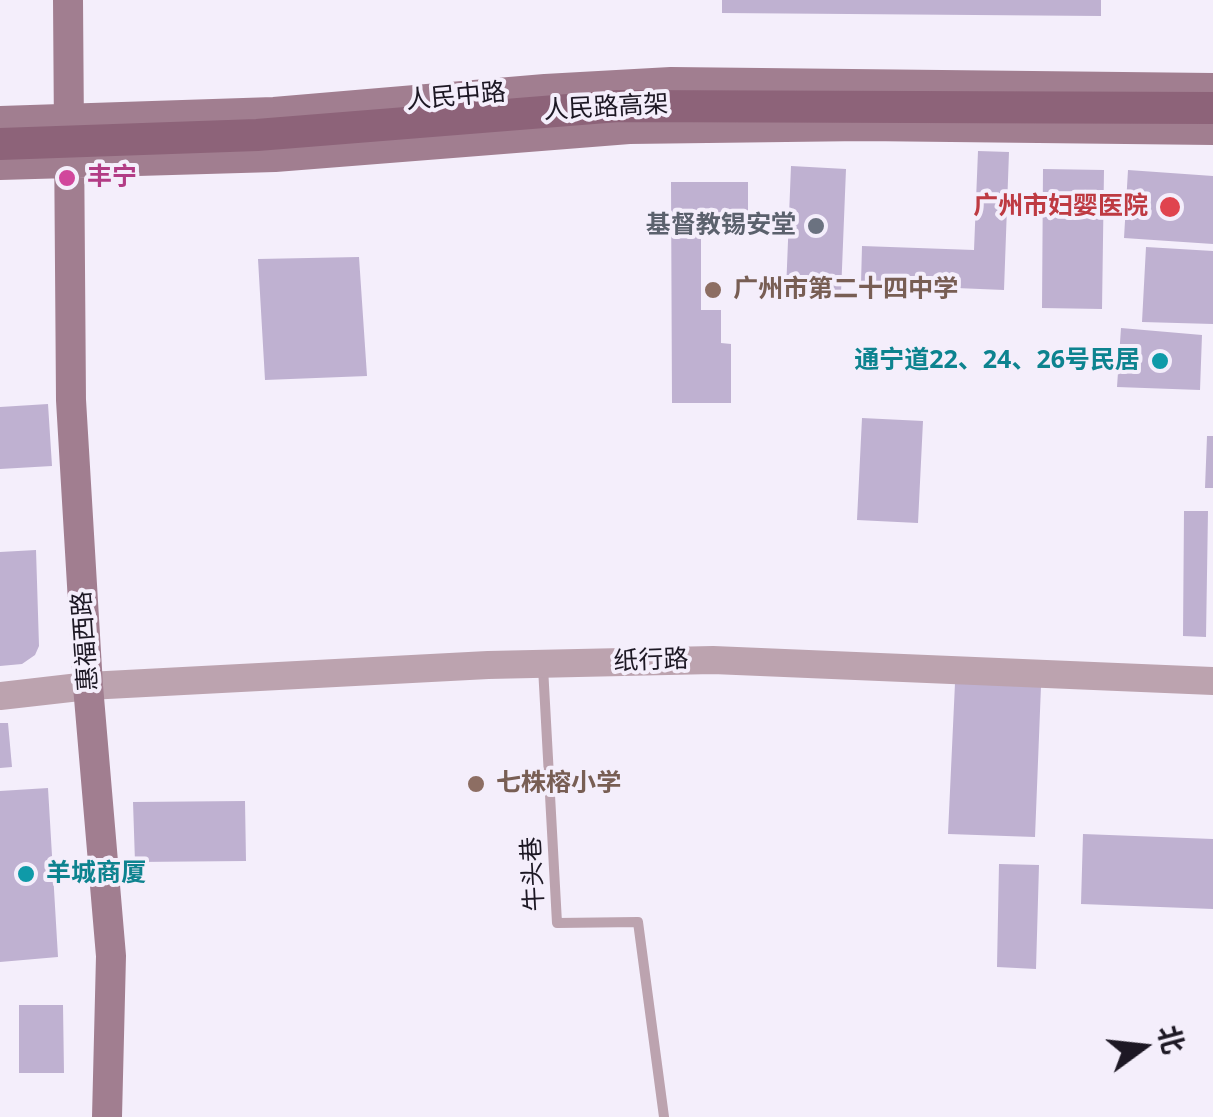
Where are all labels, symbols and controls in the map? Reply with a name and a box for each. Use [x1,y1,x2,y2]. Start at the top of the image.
street label: 人民中路 [405,78,507,116]
street label: 人民路高架 [543,90,669,126]
place label: 丰宁 [87,163,137,193]
marker: 丰宁 [56,167,78,189]
place label: 广州市妇婴医院 [973,192,1148,222]
marker: 广州市妇婴医院 [1157,194,1183,220]
place label: 基督教锡安堂 [646,211,796,241]
marker: 基督教锡安堂 [805,215,827,237]
place label: 广州市第二十四中学 [733,275,958,305]
marker: 广州市第二十四中学 [702,279,724,301]
place label: 通宁道22、24、26号民居 [854,346,1140,376]
marker: 通宁道22、24、26号民居 [1149,350,1171,372]
street label: 惠福西路 [68,590,104,692]
street label: 纸行路 [613,645,689,677]
place label: 七株榕小学 [496,769,621,799]
marker: 七株榕小学 [465,773,487,795]
street label: 牛头巷 [517,836,551,912]
place label: 羊城商厦 [46,859,146,889]
marker: 羊城商厦 [15,863,37,885]
north arrow [1093,997,1193,1097]
text: 北 [1150,1021,1194,1058]

